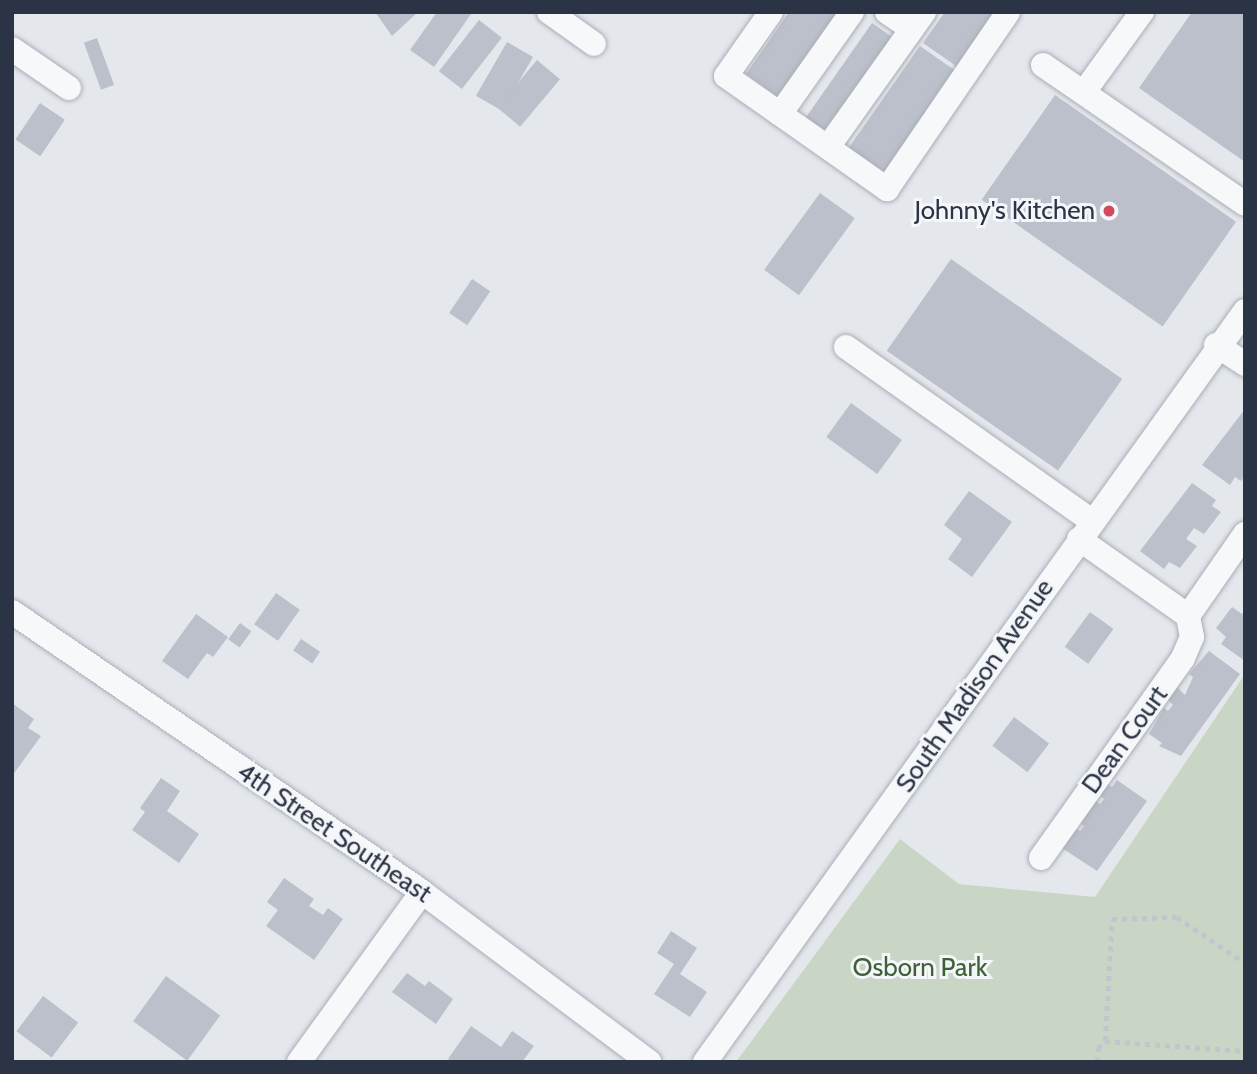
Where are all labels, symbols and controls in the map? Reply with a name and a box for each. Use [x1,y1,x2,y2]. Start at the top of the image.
place label: Johnny's Kitchen [914,195,1095,227]
marker: Johnny's Kitchen [1101,203,1117,219]
street label: South Madison Avenue [890,573,1060,799]
street label: Dean Court [1076,680,1174,800]
street label: 4th Street Southeast [231,756,437,910]
park label: Osborn Park [853,952,987,984]

